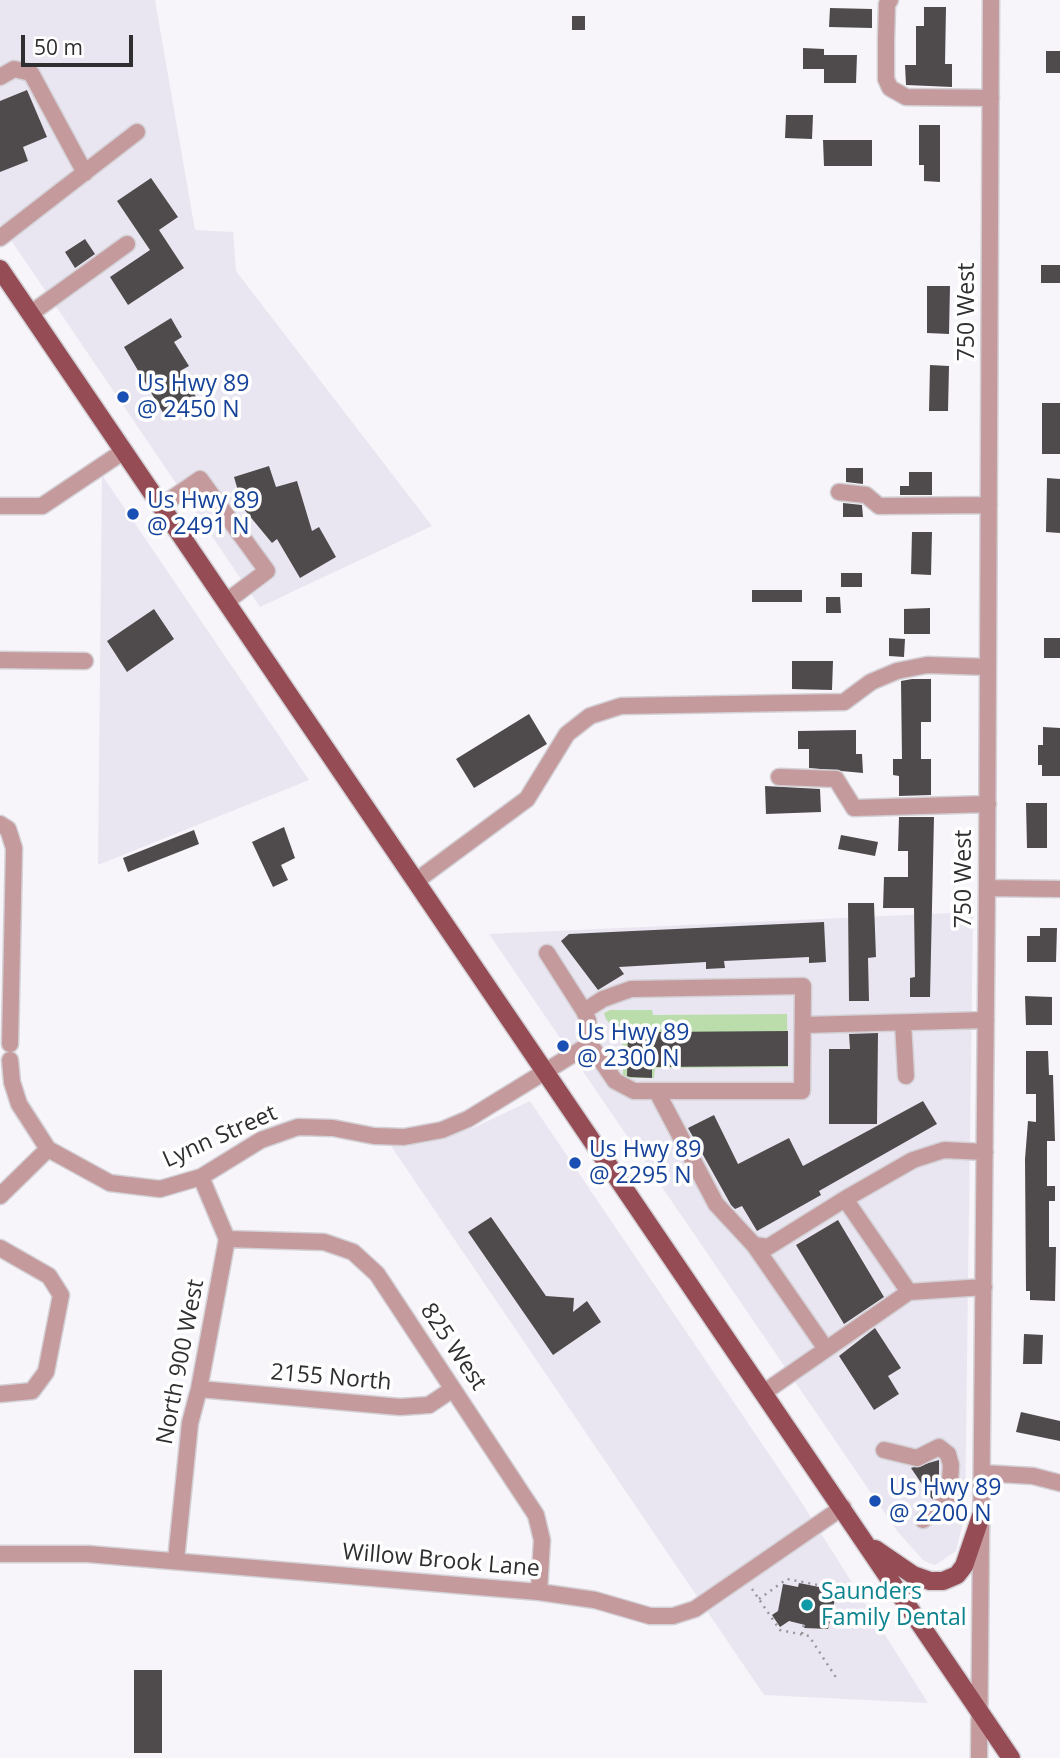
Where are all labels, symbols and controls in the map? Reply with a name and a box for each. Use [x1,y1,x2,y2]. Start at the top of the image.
scale bar [24,21,136,65]
text: 50 m [34,33,83,61]
street label: 750 West [953,263,981,361]
place label: Us Hwy 89 @ 2450 N [137,370,249,424]
marker: Us Hwy 89 @ 2450 N [115,389,131,405]
place label: Us Hwy 89 @ 2491 N [147,487,259,541]
marker: Us Hwy 89 @ 2491 N [125,506,141,522]
street label: 750 West [950,830,978,928]
place label: Us Hwy 89 @ 2300 N [577,1019,689,1073]
marker: Us Hwy 89 @ 2300 N [555,1038,571,1054]
street label: Lynn Street [159,1100,281,1174]
place label: Us Hwy 89 @ 2295 N [589,1136,701,1190]
marker: Us Hwy 89 @ 2295 N [567,1155,583,1171]
street label: North 900 West [151,1277,211,1447]
street label: 825 West [414,1298,492,1396]
street label: 2155 North [269,1359,393,1397]
place label: Us Hwy 89 @ 2200 N [889,1474,1001,1528]
marker: Us Hwy 89 @ 2200 N [867,1493,883,1509]
street label: Willow Brook Lane [341,1539,541,1583]
place label: Saunders Family Dental [821,1578,967,1632]
marker: Saunders Family Dental [799,1597,815,1613]

